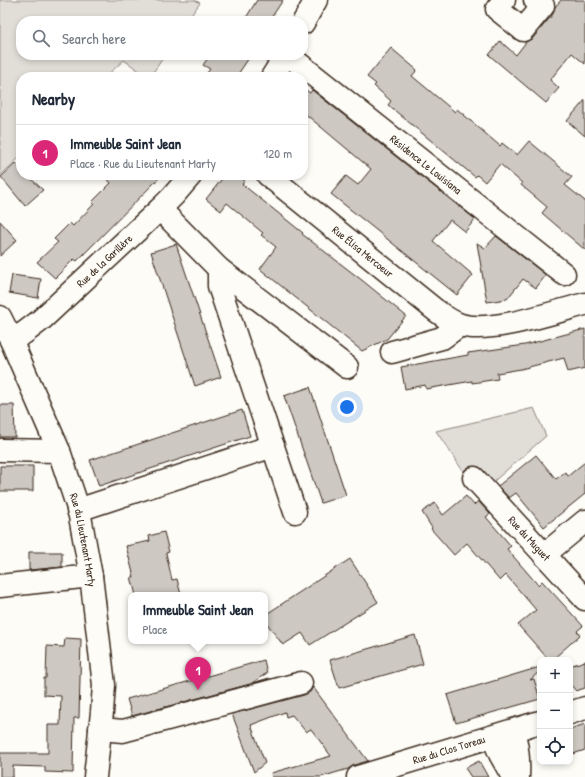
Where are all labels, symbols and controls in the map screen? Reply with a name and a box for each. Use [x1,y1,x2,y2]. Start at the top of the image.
search box [16,16,308,60]
icon: search [30,27,52,49]
text: Search here [62,28,126,49]
text: Nearby [32,87,75,110]
street label: Résidence Le Louisiana [387,132,465,198]
text: Immeuble Saint Jean [70,133,181,154]
text: 1 [43,144,47,162]
text: 120 m [264,144,292,162]
text: Place · Rue du Lieutenant Marty [70,154,216,172]
street label: Rue Élisa Mercoeur [329,223,397,281]
street label: Rue de la Garillère [74,231,136,290]
your location [337,397,357,417]
street label: Rue du Lieutenant Marty [67,491,99,588]
street label: Rue du Muguet [505,513,554,564]
popup [128,592,268,644]
text: Immeuble Saint Jean [142,599,254,620]
text: Place [142,620,167,638]
pin: 1 [185,657,211,690]
map controls [537,657,573,765]
button: + [537,657,573,693]
button: − [537,693,573,729]
button: locate [537,729,573,765]
street label: Rue du Clos Toreau [411,732,487,767]

